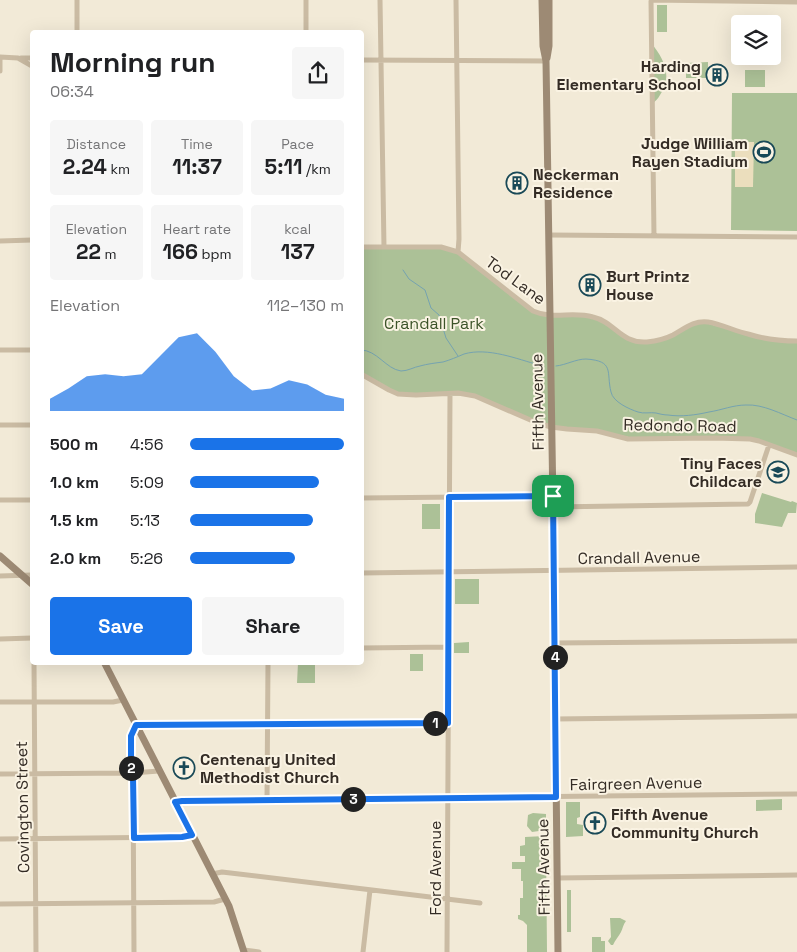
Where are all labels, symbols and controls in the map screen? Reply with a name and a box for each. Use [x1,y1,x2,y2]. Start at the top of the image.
map controls [731,15,781,65]
button: layers [731,15,781,65]
text: Morning run [50,44,215,80]
button: share [292,47,344,99]
place label: Harding Elementary School [557,56,701,95]
building icon: Harding Elementary School [705,63,729,87]
text: 06:34 [50,81,94,102]
place label: Judge William Rayen Stadium [632,133,748,172]
text: Distance [67,135,126,153]
text: Time [181,135,213,153]
text: Pace [281,135,314,153]
sports icon: Judge William Rayen Stadium [752,140,776,164]
text: 2.24 [63,153,107,180]
text: 11:37 [172,153,222,180]
text: 5:11 [265,153,302,180]
text: km [107,160,130,178]
text: /km [302,160,331,178]
place label: Neckerman Residence [533,164,619,203]
building icon: Neckerman Residence [505,171,529,195]
text: Elevation [66,220,127,238]
text: Heart rate [163,220,231,238]
text: kcal [284,220,311,238]
text: 22 [76,238,101,265]
text: 166 [162,238,198,265]
text: 137 [281,238,315,265]
text: m [101,245,117,263]
text: bpm [198,245,232,263]
street label: Tod Lane [481,252,550,309]
place label: Burt Printz House [606,266,690,305]
building icon: Burt Printz House [578,273,602,297]
text: Elevation [50,295,120,316]
text: 112–130 m [267,295,344,316]
park label: Crandall Park [384,313,484,334]
street label: Fifth Avenue [526,353,549,451]
street label: Redondo Road [623,414,737,437]
text: 500 m [50,434,98,455]
text: 4:56 [130,434,163,455]
place label: Tiny Faces Childcare [680,453,762,492]
school or university icon: Tiny Faces Childcare [766,460,790,484]
text: 1.0 km [50,472,99,493]
text: 5:09 [130,472,164,493]
pin [532,475,574,517]
icon: arrive [539,482,567,510]
text: 1.5 km [50,510,98,531]
text: 5:13 [130,510,160,531]
street label: Crandall Avenue [577,546,701,569]
text: 2.0 km [50,548,101,569]
text: 5:26 [130,548,163,569]
button: Save [50,597,192,655]
button: Share [202,597,344,655]
pin: 4 [542,644,568,670]
text: 4 [551,648,560,666]
pin: 1 [422,710,448,736]
text: 1 [432,714,439,732]
street label: Covington Street [11,741,34,873]
place label: Centenary United Methodist Church [200,749,339,788]
pin: 2 [118,756,144,780]
church icon: Centenary United Methodist Church [172,756,196,780]
text: 2 [127,759,136,777]
street label: Fairgreen Avenue [570,772,702,795]
pin: 3 [340,786,366,812]
text: 3 [349,790,358,808]
place label: Fifth Avenue Community Church [611,804,759,843]
church icon: Fifth Avenue Community Church [583,811,607,835]
street label: Fifth Avenue [532,818,555,916]
street label: Ford Avenue [425,821,446,915]

